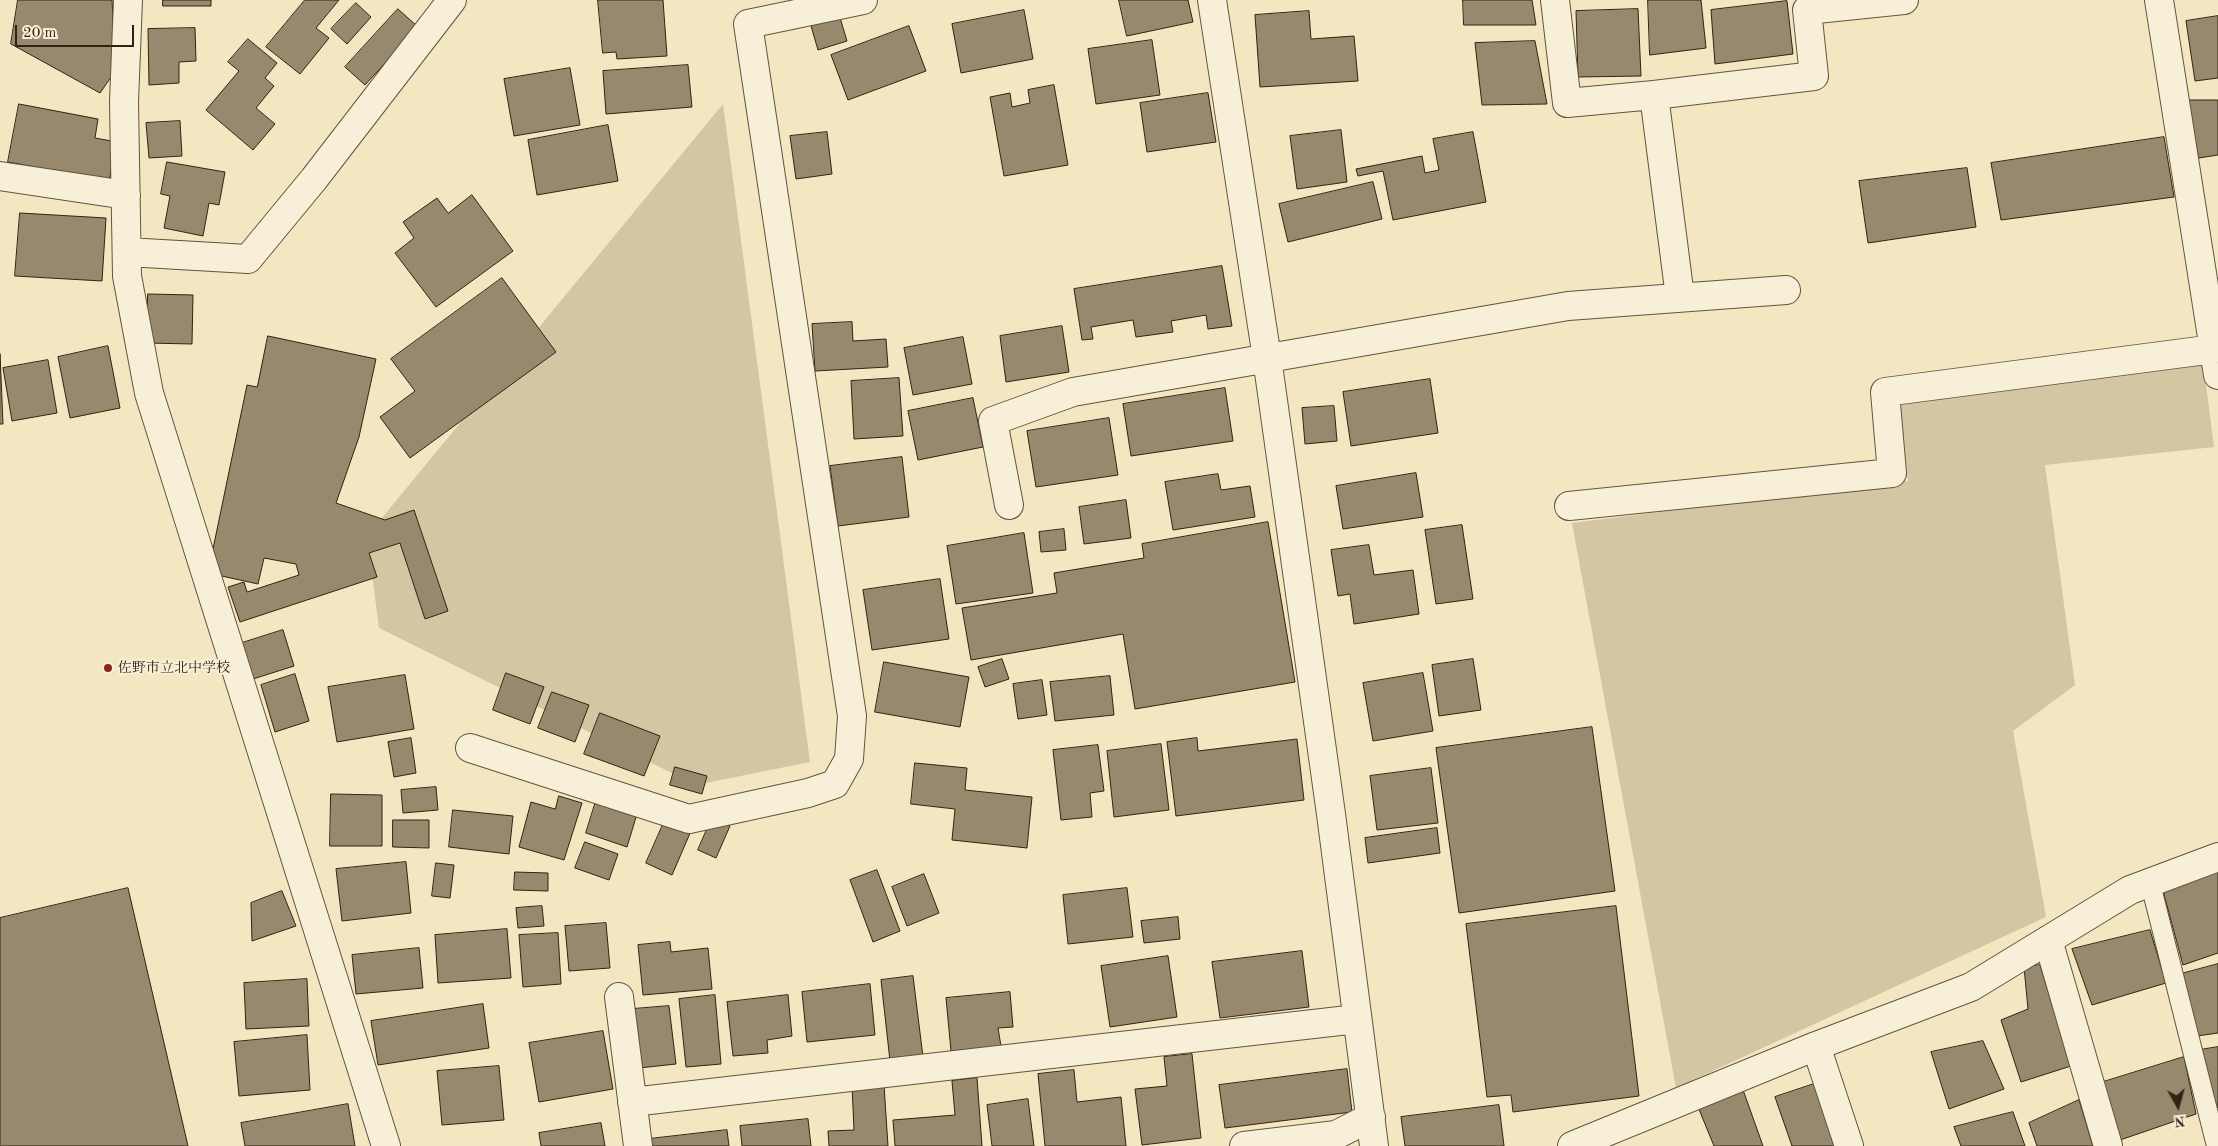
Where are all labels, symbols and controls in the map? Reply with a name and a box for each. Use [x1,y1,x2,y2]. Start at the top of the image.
scale bar [18,15,136,47]
text: 20 m [23,26,57,41]
place label: 佐野市立北中学校 [118,660,230,676]
marker: 佐野市立北中学校 [102,662,114,674]
north arrow [2153,1081,2203,1131]
text: N [2174,1113,2186,1128]

